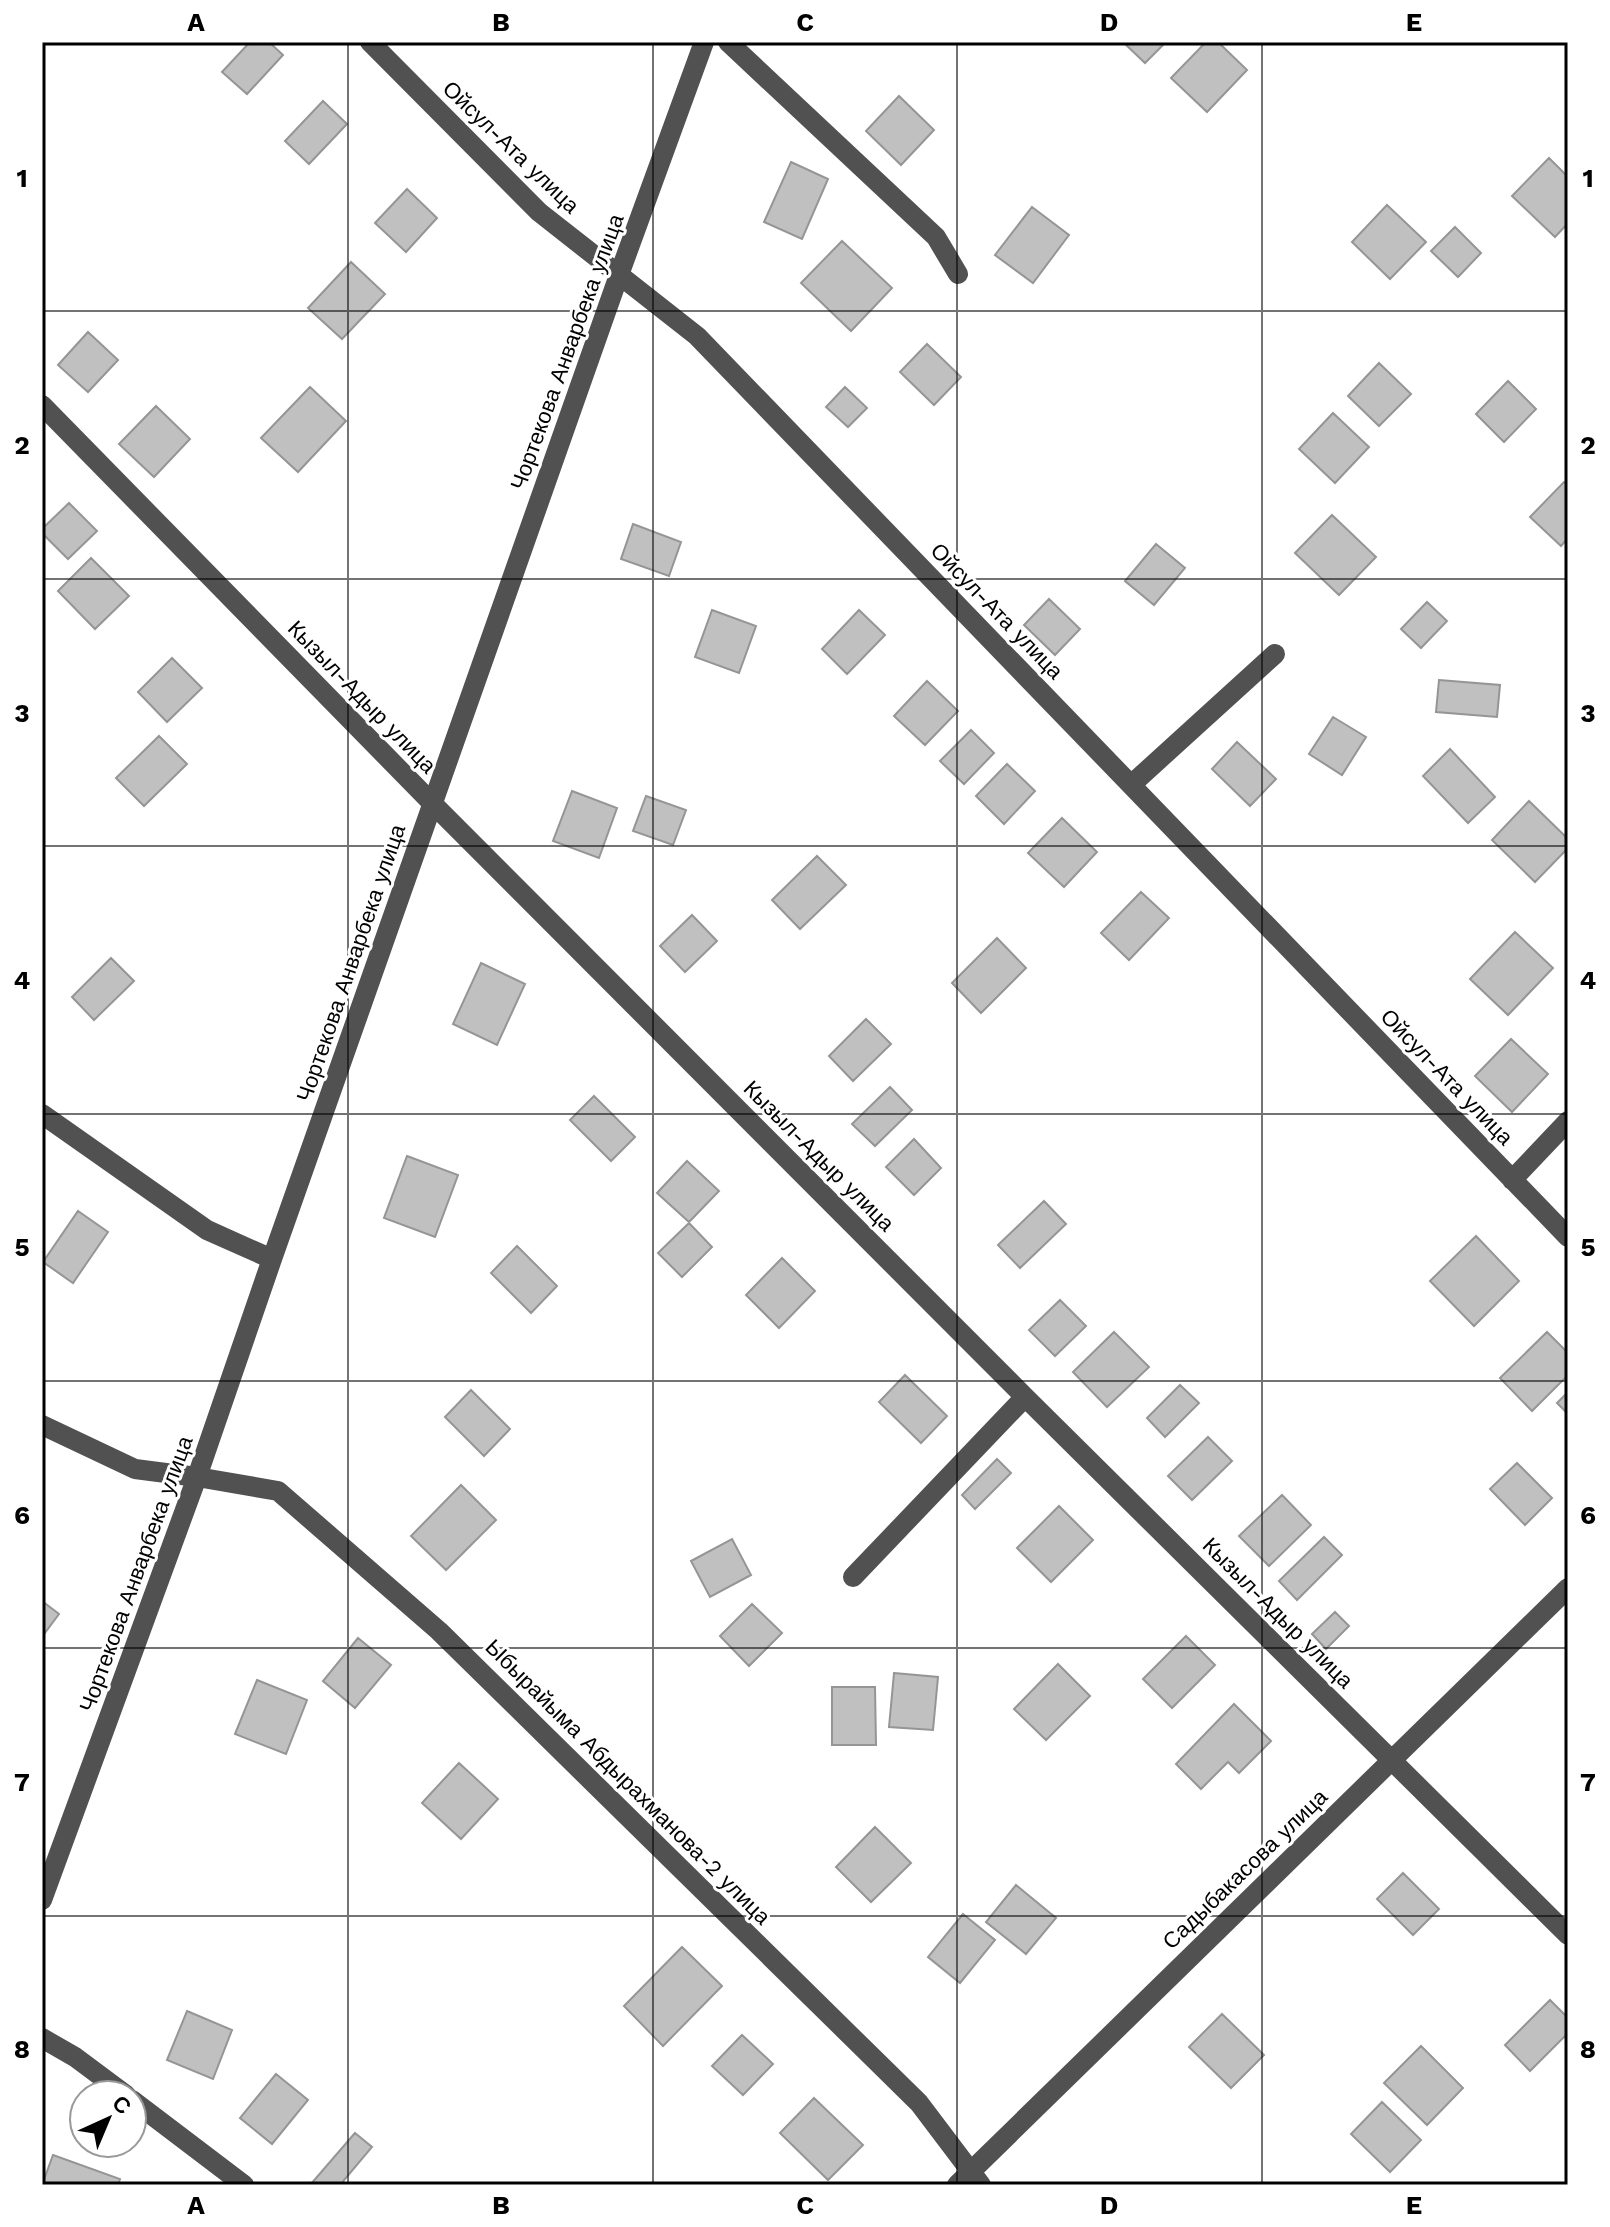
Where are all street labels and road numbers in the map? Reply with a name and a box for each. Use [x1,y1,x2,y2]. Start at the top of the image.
street label: Ойсул-Ата улица [438,76,585,219]
street label: Чортекова Анварбека улица [505,210,629,493]
street label: Ойсул-Ата улица [926,538,1069,685]
street label: Кызыл-Адыр улица [283,616,442,779]
street label: Чортекова Анварбека улица [292,820,411,1105]
street label: Ойсул-Ата улица [1376,1004,1519,1151]
street label: Кызыл-Адыр улица [739,1076,900,1237]
street label: Чортекова Анварбека улица [74,1432,198,1715]
street label: Кызыл-Адыр улица [1198,1533,1359,1694]
street label: Ыбырайыма Абдырахманова-2 улица [480,1634,776,1930]
street label: Садыбакасова улица [1158,1783,1333,1954]

